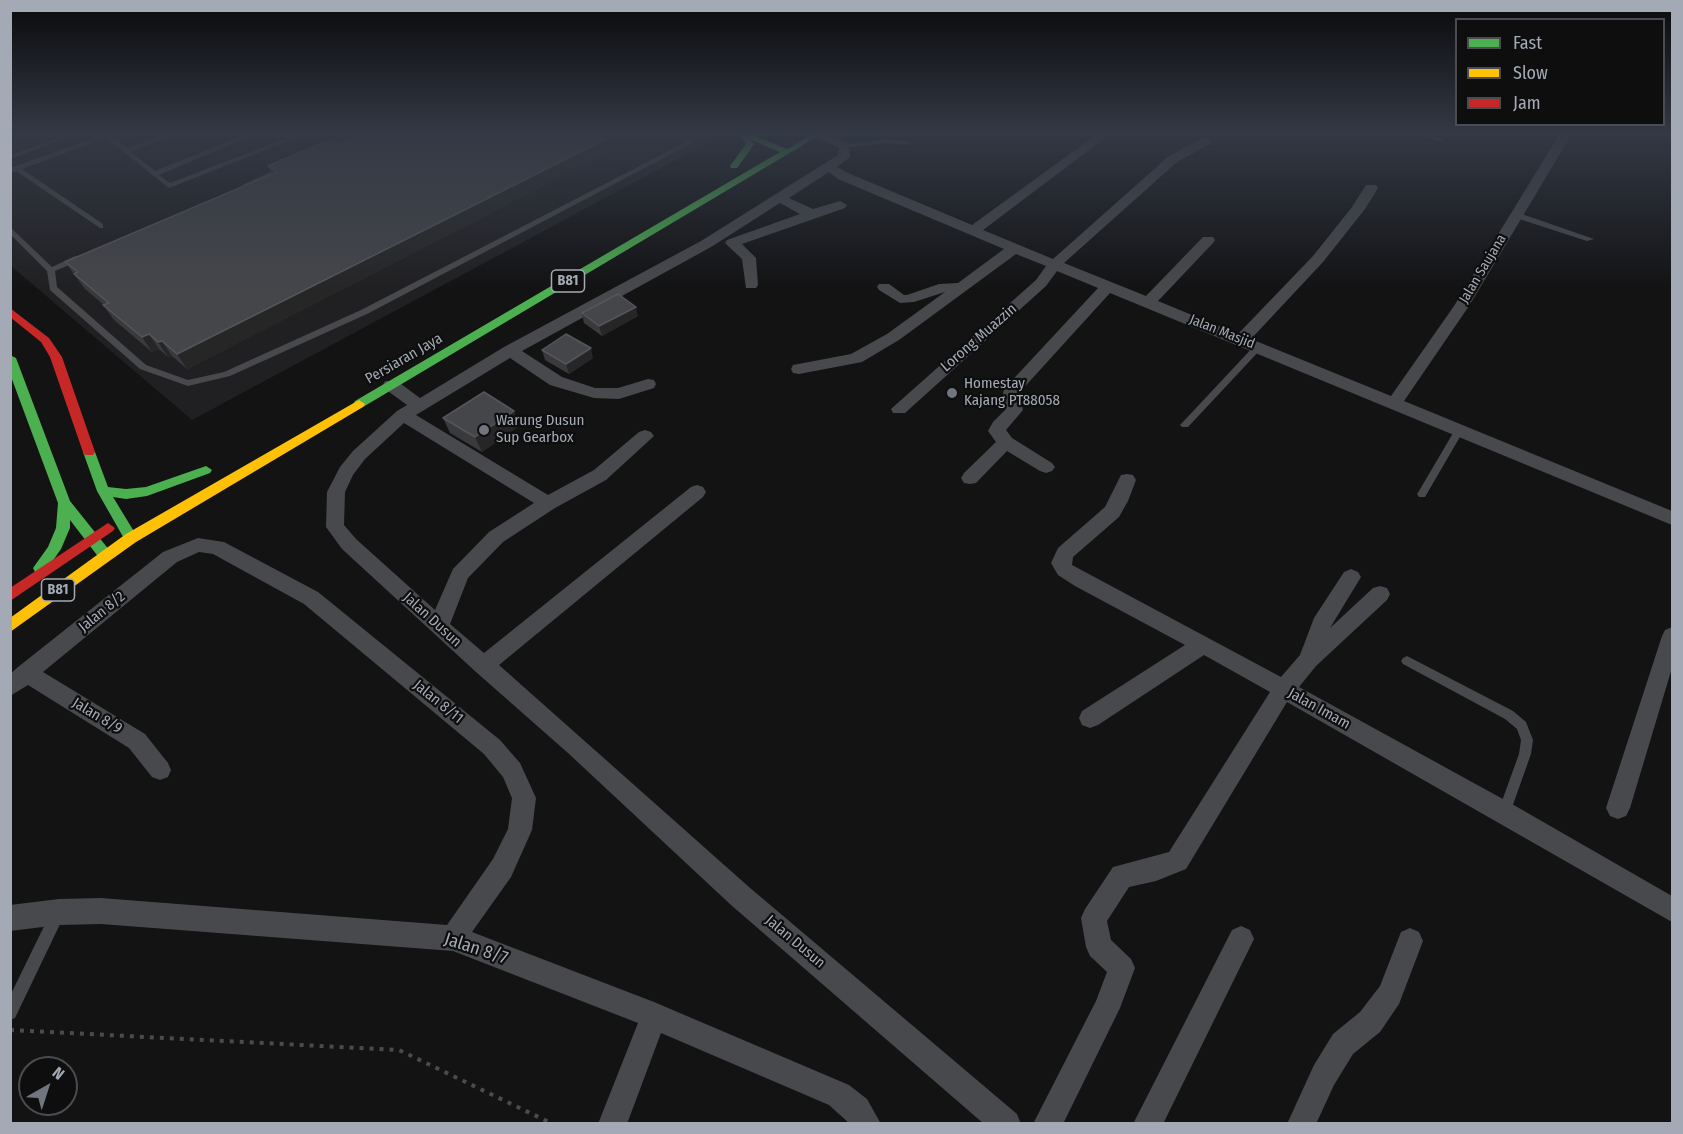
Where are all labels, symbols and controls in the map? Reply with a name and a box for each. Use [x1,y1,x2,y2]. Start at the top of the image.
legend [1455,18,1665,126]
text: Fast [1513,32,1542,54]
text: Slow [1513,62,1548,84]
text: Jam [1513,92,1541,114]
street label: Jalan Saujana [1456,231,1510,307]
road number: B81 [552,270,584,292]
street label: Lorong Muazzin [937,300,1021,376]
street label: Jalan Masjid [1187,311,1257,353]
street label: Persiaran Jaya [362,330,446,388]
place label: Homestay Kajang PT88058 [964,375,1060,410]
marker: Homestay Kajang PT88058 [945,386,959,400]
place label: Warung Dusun Sup Gearbox [496,412,584,447]
marker: Warung Dusun Sup Gearbox [477,423,491,437]
road number: B81 [42,579,74,601]
street label: Jalan 8/2 [75,588,129,636]
street label: Jalan Dusun [399,589,465,651]
street label: Jalan 8/11 [409,676,467,728]
street label: Jalan Imam [1285,685,1353,733]
street label: Jalan 8/9 [69,694,125,738]
street label: Jalan Dusun [761,912,829,972]
street label: Jalan 8/7 [442,929,510,969]
north arrow [18,1056,78,1116]
text: N [49,1063,68,1084]

